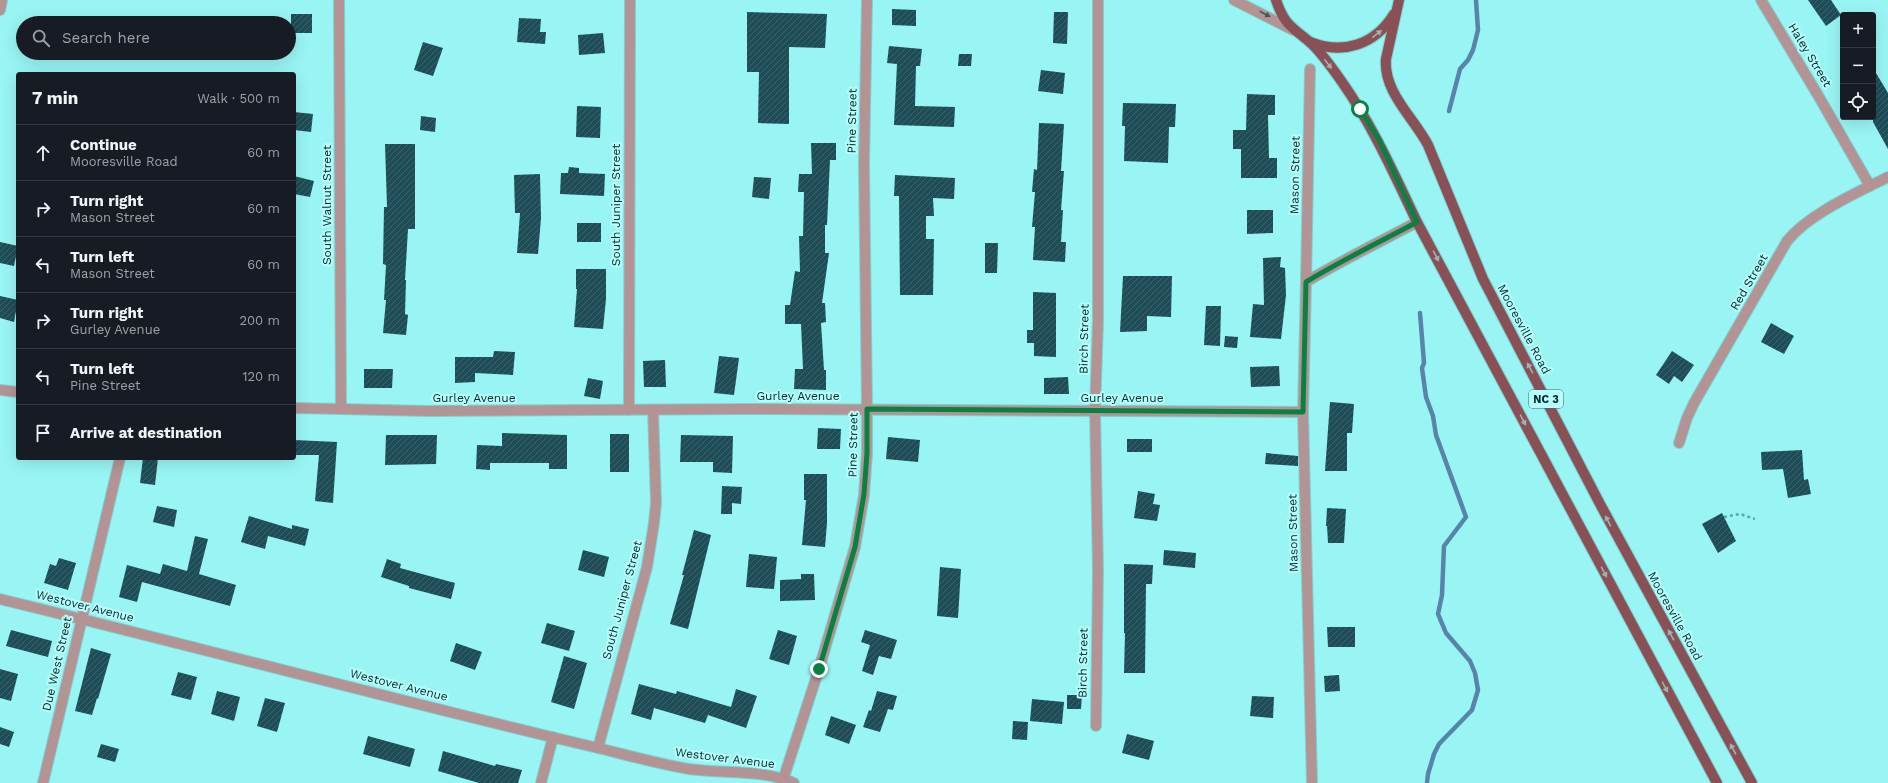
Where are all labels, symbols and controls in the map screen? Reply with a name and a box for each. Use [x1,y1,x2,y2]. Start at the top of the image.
one-way arrow [1259,11,1270,18]
map controls [1840,12,1876,120]
button: + [1840,12,1876,48]
search box [16,16,296,60]
street label: Haley Street [1785,21,1835,89]
icon: search [30,27,52,49]
text: Search here [62,29,150,47]
one-way arrow [1371,30,1382,38]
button: − [1840,48,1876,84]
one-way arrow [1324,59,1333,70]
button: locate [1840,84,1876,120]
text: 7 min [32,88,78,108]
street label: Pine Street [844,88,860,154]
text: Walk · 500 m [197,91,280,106]
route start [1351,100,1369,118]
text: Continue [70,136,137,154]
street label: Mason Street [1287,136,1303,214]
icon: ahead [32,142,54,164]
street label: South Juniper Street [609,144,623,266]
text: 60 m [247,145,280,160]
street label: South Walnut Street [320,145,334,265]
text: Mooresville Road [70,154,178,169]
text: Turn right [70,192,143,210]
icon: right [32,198,54,220]
text: 60 m [247,201,280,216]
text: Mason Street [70,210,155,225]
text: Turn left [70,248,134,266]
one-way arrow [1432,250,1439,262]
street label: Red Street [1727,251,1771,313]
icon: left [32,254,54,276]
text: 60 m [247,257,280,272]
text: Mason Street [70,266,155,281]
street label: Mooresville Road [1494,282,1554,376]
text: Turn right [70,304,143,322]
street label: Birch Street [1076,304,1092,374]
icon: right [32,310,54,332]
text: 200 m [239,313,280,328]
text: Gurley Avenue [70,322,160,337]
text: Turn left [70,360,134,378]
one-way arrow [1526,362,1533,374]
icon: left [32,366,54,388]
text: 120 m [242,369,280,384]
text: Pine Street [70,378,141,393]
street label: Gurley Avenue [756,389,840,403]
road number: NC 3 [1529,390,1563,408]
street label: Gurley Avenue [432,391,516,405]
street label: Gurley Avenue [1080,391,1164,405]
street label: Pine Street [845,412,861,478]
one-way arrow [1520,414,1526,426]
icon: arrive [32,422,54,444]
text: Arrive at destination [70,424,222,442]
street label: Mason Street [1285,494,1301,572]
one-way arrow [1605,515,1612,527]
street label: South Juniper Street [599,539,645,661]
one-way arrow [1601,566,1607,578]
street label: Mooresville Road [1645,569,1705,663]
street label: Westover Avenue [35,587,135,625]
street label: Due West Street [39,615,75,713]
street label: Birch Street [1075,628,1091,698]
one-way arrow [1667,629,1674,641]
route end [810,660,828,678]
street label: Westover Avenue [349,666,449,704]
one-way arrow [1662,681,1669,693]
one-way arrow [1730,743,1737,755]
street label: Westover Avenue [674,745,776,771]

